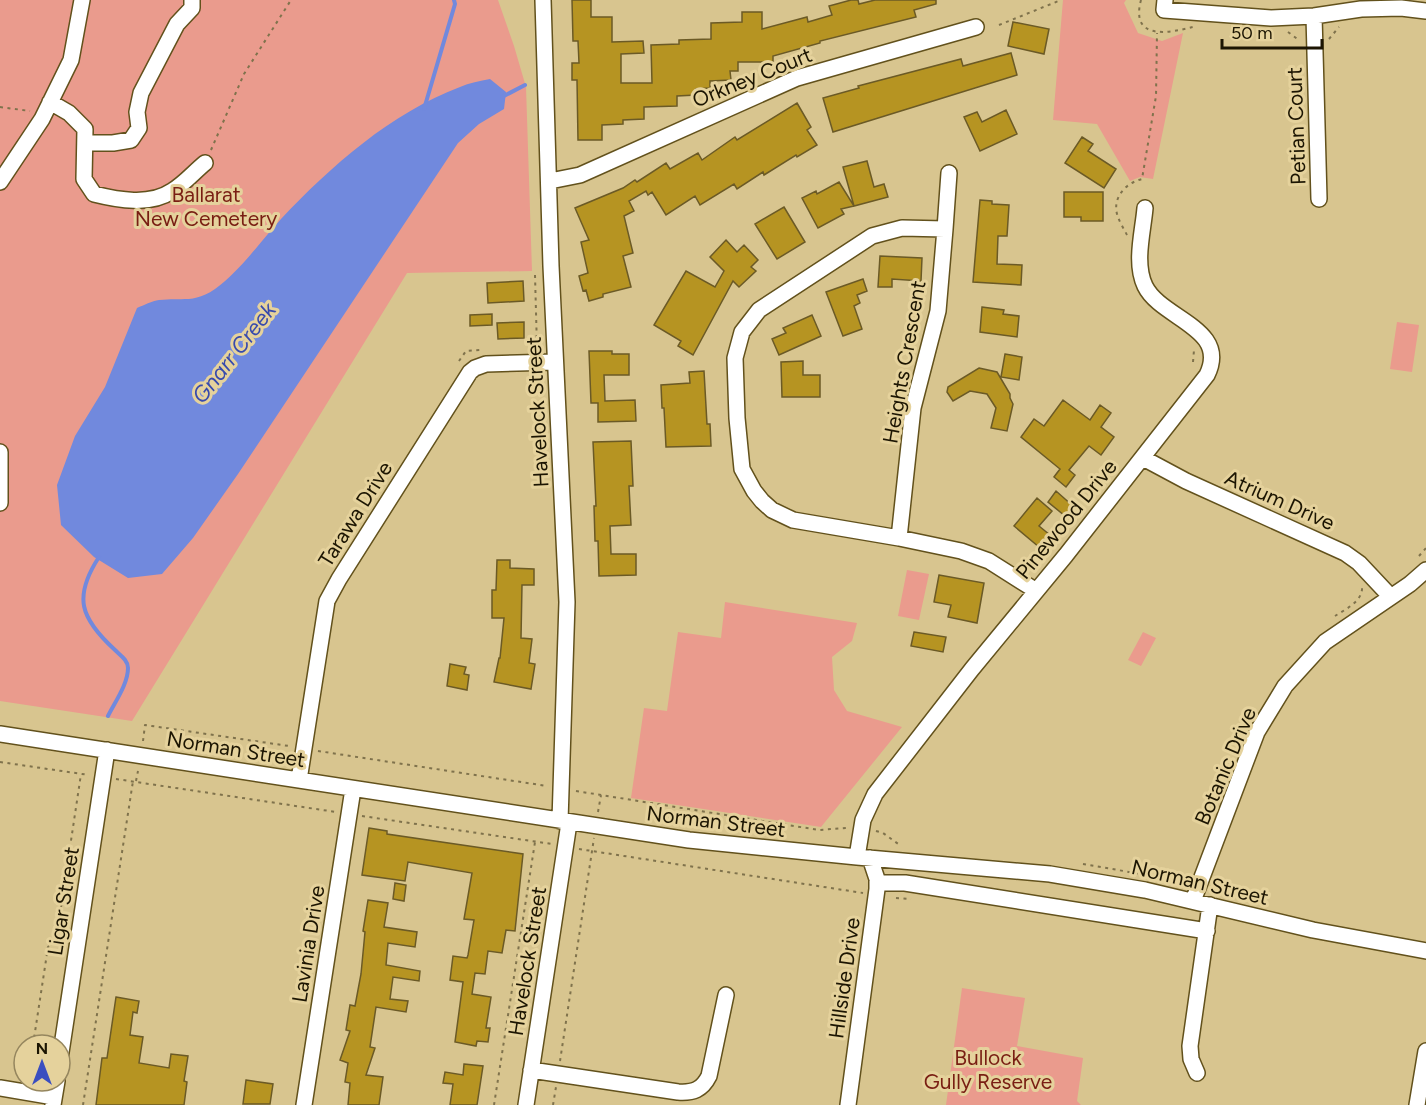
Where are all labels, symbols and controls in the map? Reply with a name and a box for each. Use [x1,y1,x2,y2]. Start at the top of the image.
scale bar [1222,12,1322,50]
text: 50 m [1231,22,1273,44]
street label: Orkney Court [689,42,816,112]
street label: Petian Court [1281,67,1311,185]
park label: Ballarat New Cemetery [135,182,277,231]
street label: Heights Crescent [877,279,931,445]
water label: Gnarr Creek [186,296,283,409]
street label: Havelock Street [521,336,553,488]
street label: Pinewood Drive [1010,454,1122,584]
street label: Tarawa Drive [313,457,397,571]
street label: Atrium Drive [1221,465,1339,535]
street label: Botanic Drive [1189,703,1261,829]
street label: Norman Street [165,726,307,772]
street label: Norman Street [645,800,787,842]
street label: Ligar Street [42,845,84,957]
street label: Norman Street [1129,854,1271,910]
street label: Lavinia Drive [286,884,330,1004]
street label: Havelock Street [503,885,551,1037]
street label: Hillside Drive [823,916,865,1040]
north arrow [12,1033,72,1093]
text: N [36,1039,48,1058]
park label: Bullock Gully Reserve [924,1045,1052,1094]

